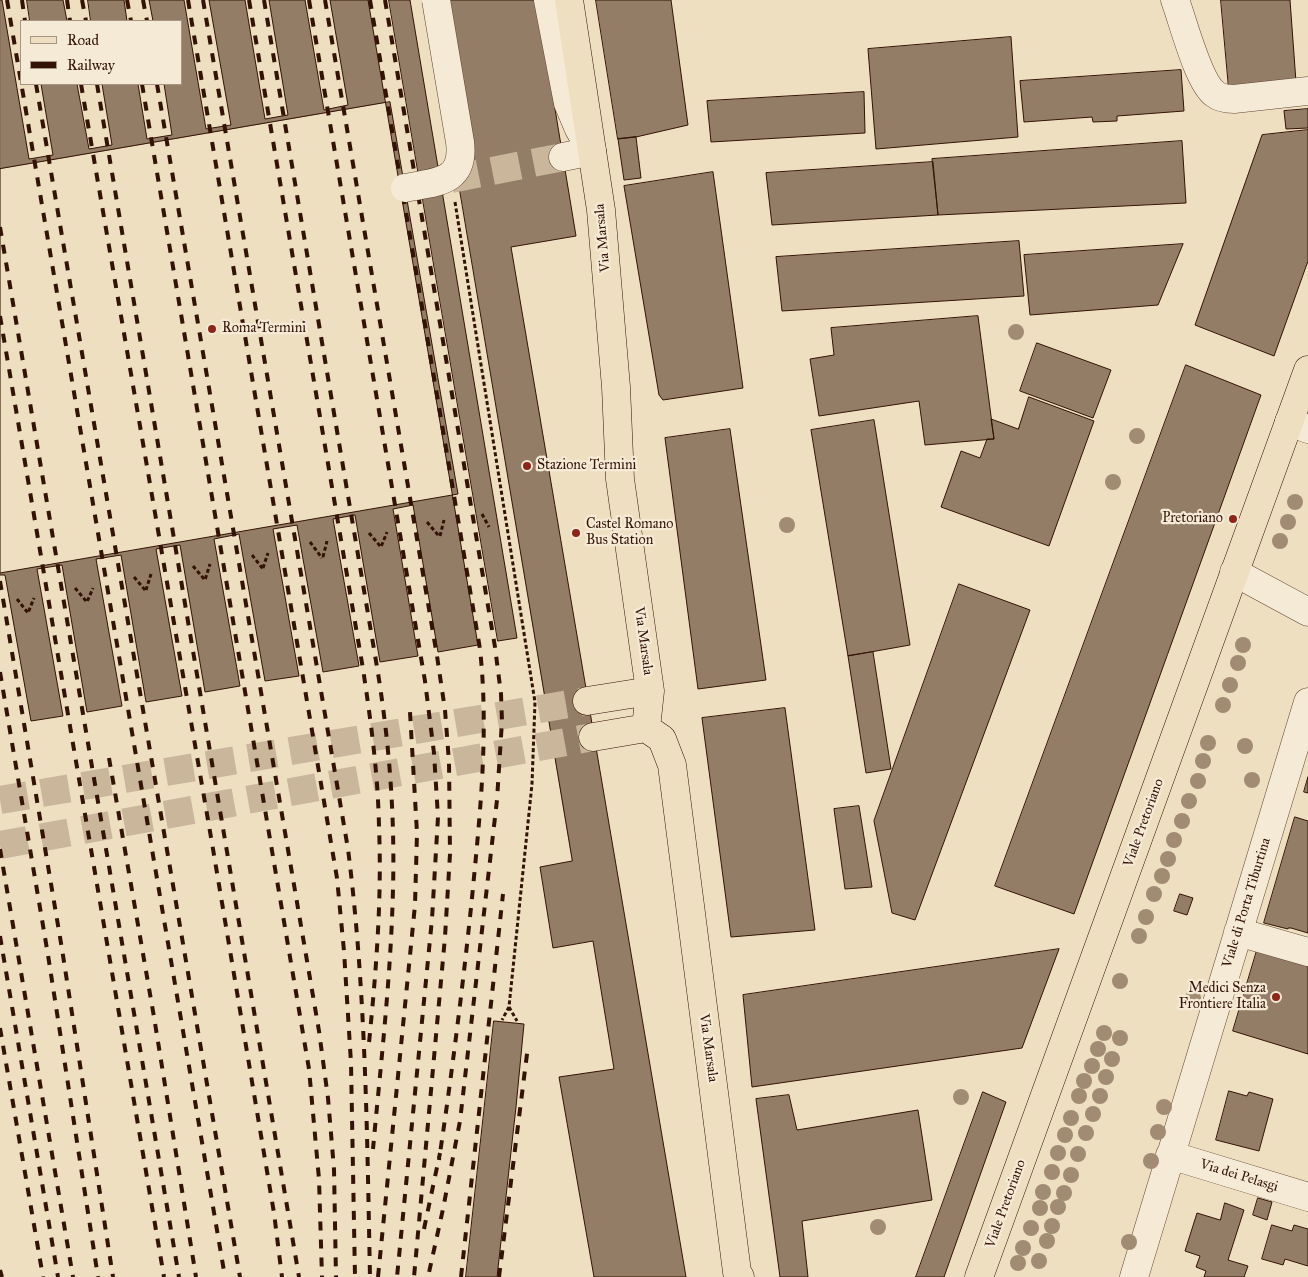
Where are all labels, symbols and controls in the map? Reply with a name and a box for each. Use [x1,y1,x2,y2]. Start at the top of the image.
legend [20,20,182,85]
text: Road [67,31,99,49]
text: Railway [67,56,115,74]
street label: Via Marsala [592,203,614,273]
place label: Roma Termini [222,321,306,337]
marker: Roma Termini [206,323,218,335]
place label: Stazione Termini [537,458,636,474]
marker: Stazione Termini [521,460,533,472]
place label: Pretoriano [1162,511,1223,527]
marker: Pretoriano [1227,513,1239,525]
place label: Castel Romano Bus Station [586,517,673,550]
marker: Castel Romano Bus Station [570,527,582,539]
street label: Via Marsala [630,606,656,676]
street label: Viale Pretoriano [1120,777,1168,869]
street label: Viale di Porta Tiburtina [1219,836,1275,970]
place label: Medici Senza Frontiere Italia [1179,981,1266,1014]
marker: Medici Senza Frontiere Italia [1270,991,1282,1003]
street label: Via Marsala [695,1013,721,1083]
street label: Via dei Pelasgi [1198,1156,1280,1196]
street label: Viale Pretoriano [982,1158,1030,1250]

